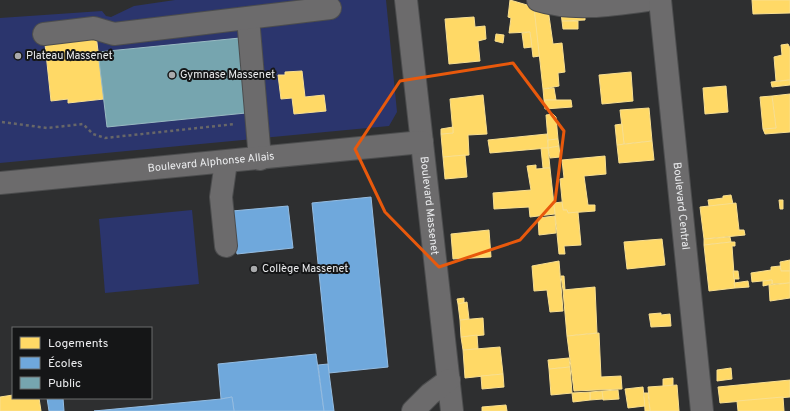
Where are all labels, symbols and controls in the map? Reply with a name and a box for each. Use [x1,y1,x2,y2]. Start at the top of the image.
place label: Plateau Massenet [26,49,113,63]
marker: Plateau Massenet [13,51,23,61]
place label: Gymnase Massenet [180,68,275,82]
marker: Gymnase Massenet [167,70,177,80]
street label: Boulevard Alphonse Allais [147,149,275,176]
street label: Boulevard Massenet [417,156,442,256]
street label: Boulevard Central [670,161,692,250]
place label: Collège Massenet [262,262,349,276]
marker: Collège Massenet [249,264,259,274]
legend [12,327,152,399]
text: Logements [48,336,108,352]
text: Écoles [48,356,83,372]
text: Public [48,376,81,392]

